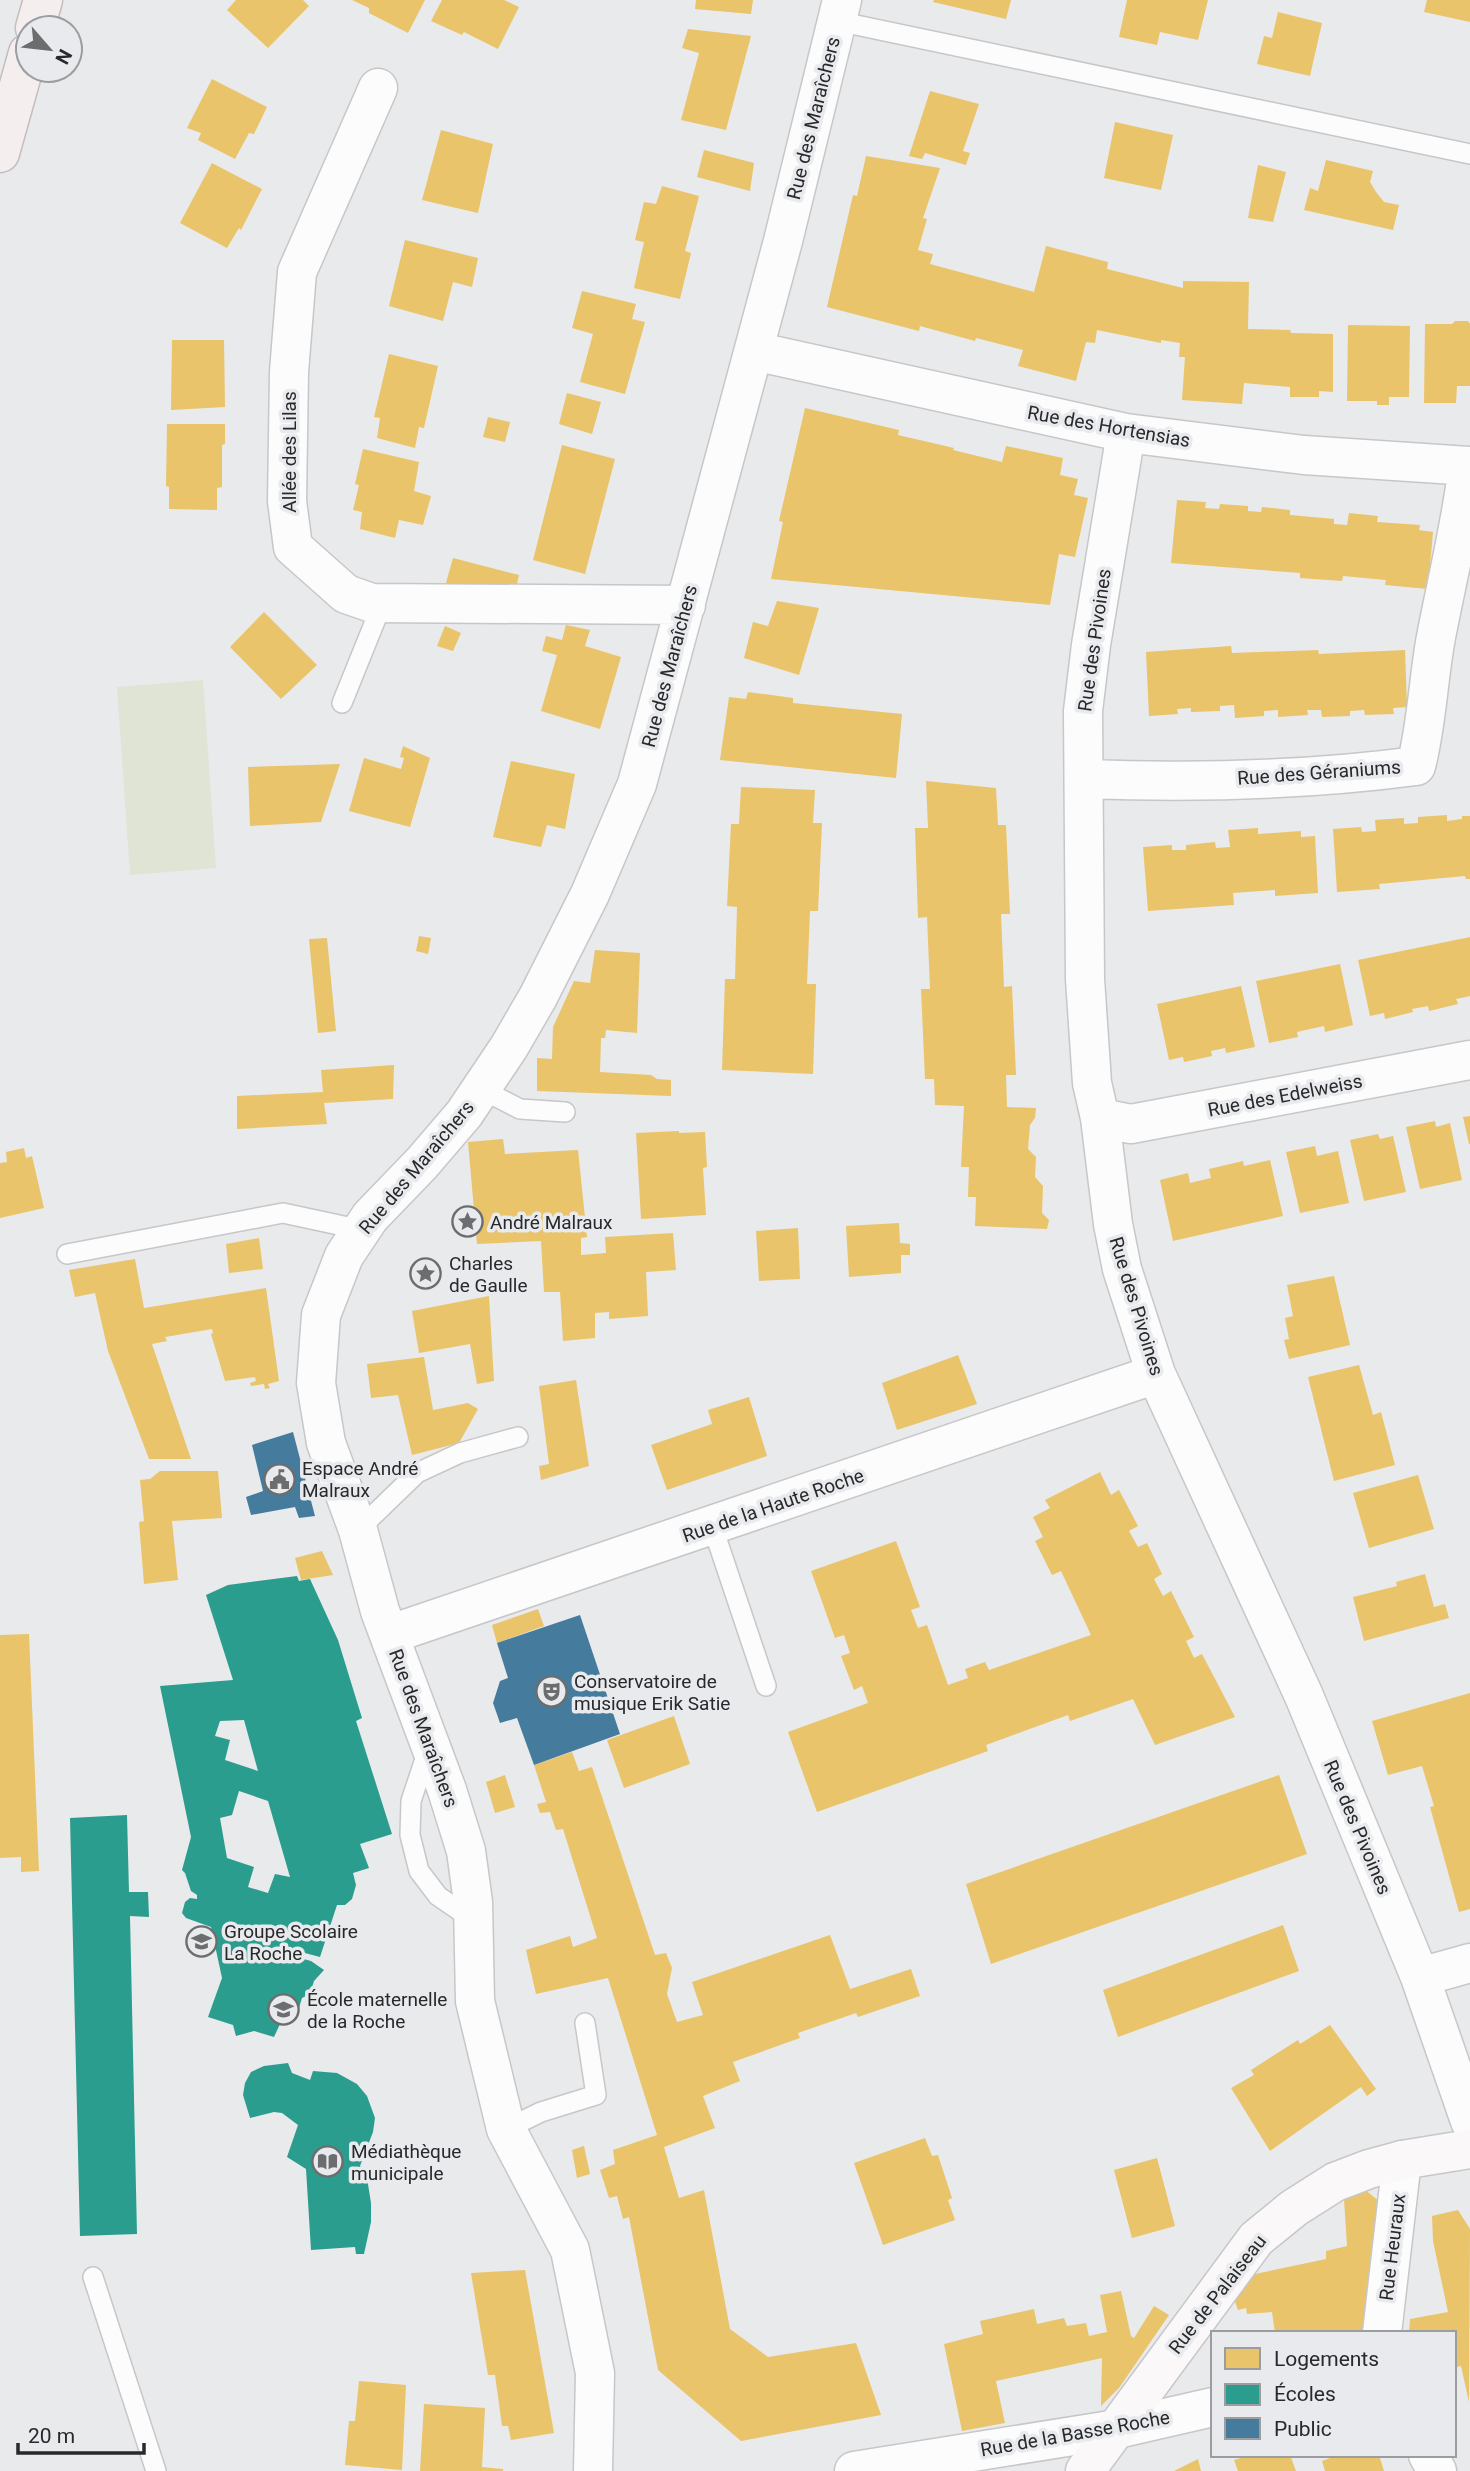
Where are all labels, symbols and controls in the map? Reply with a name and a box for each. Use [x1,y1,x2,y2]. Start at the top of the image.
north arrow [14,14,84,84]
street label: Rue des Maraîchers [782,34,845,202]
text: N [50,45,77,68]
street label: Allée des Lilas [278,391,301,513]
street label: Rue des Hortensias [1026,401,1192,452]
street label: Rue des Pivoines [1073,567,1116,713]
street label: Rue des Maraîchers [637,582,702,750]
street label: Rue des Géraniums [1237,755,1402,790]
street label: Rue des Edelweiss [1206,1069,1364,1122]
street label: Rue des Maraîchers [354,1096,479,1239]
place icon: André Malraux [450,1205,484,1239]
place label: André Malraux [490,1211,613,1234]
street label: Rue des Pivoines [1105,1234,1169,1378]
place label: Charles de Gaulle [449,1252,528,1297]
place icon: Charles de Gaulle [409,1257,443,1291]
place label: Espace André Malraux [302,1457,418,1502]
public building icon: Espace André Malraux [262,1462,296,1496]
street label: Rue de la Haute Roche [679,1464,867,1547]
street label: Rue des Maraîchers [384,1646,463,1811]
place label: Conservatoire de musique Erik Satie [574,1670,730,1715]
theatre icon: Conservatoire de musique Erik Satie [534,1675,568,1709]
street label: Rue des Pivoines [1319,1757,1396,1898]
place label: Groupe Scolaire La Roche [224,1920,358,1965]
school or university icon: Groupe Scolaire La Roche [184,1925,218,1959]
place label: École maternelle de la Roche [307,1988,447,2033]
school or university icon: École maternelle de la Roche [267,1993,301,2027]
place label: Médiathèque municipale [351,2140,461,2185]
library icon: Médiathèque municipale [311,2145,345,2179]
street label: Rue Heuraux [1375,2192,1411,2302]
street label: Rue de Palaiseau [1164,2230,1271,2359]
legend [1211,2331,1456,2457]
text: Logements [1274,2347,1379,2371]
text: Écoles [1274,2382,1336,2406]
street label: Rue de la Basse Roche [979,2406,1172,2461]
scale bar [18,2412,144,2456]
text: Public [1274,2417,1332,2441]
text: 20 m [28,2424,75,2448]

